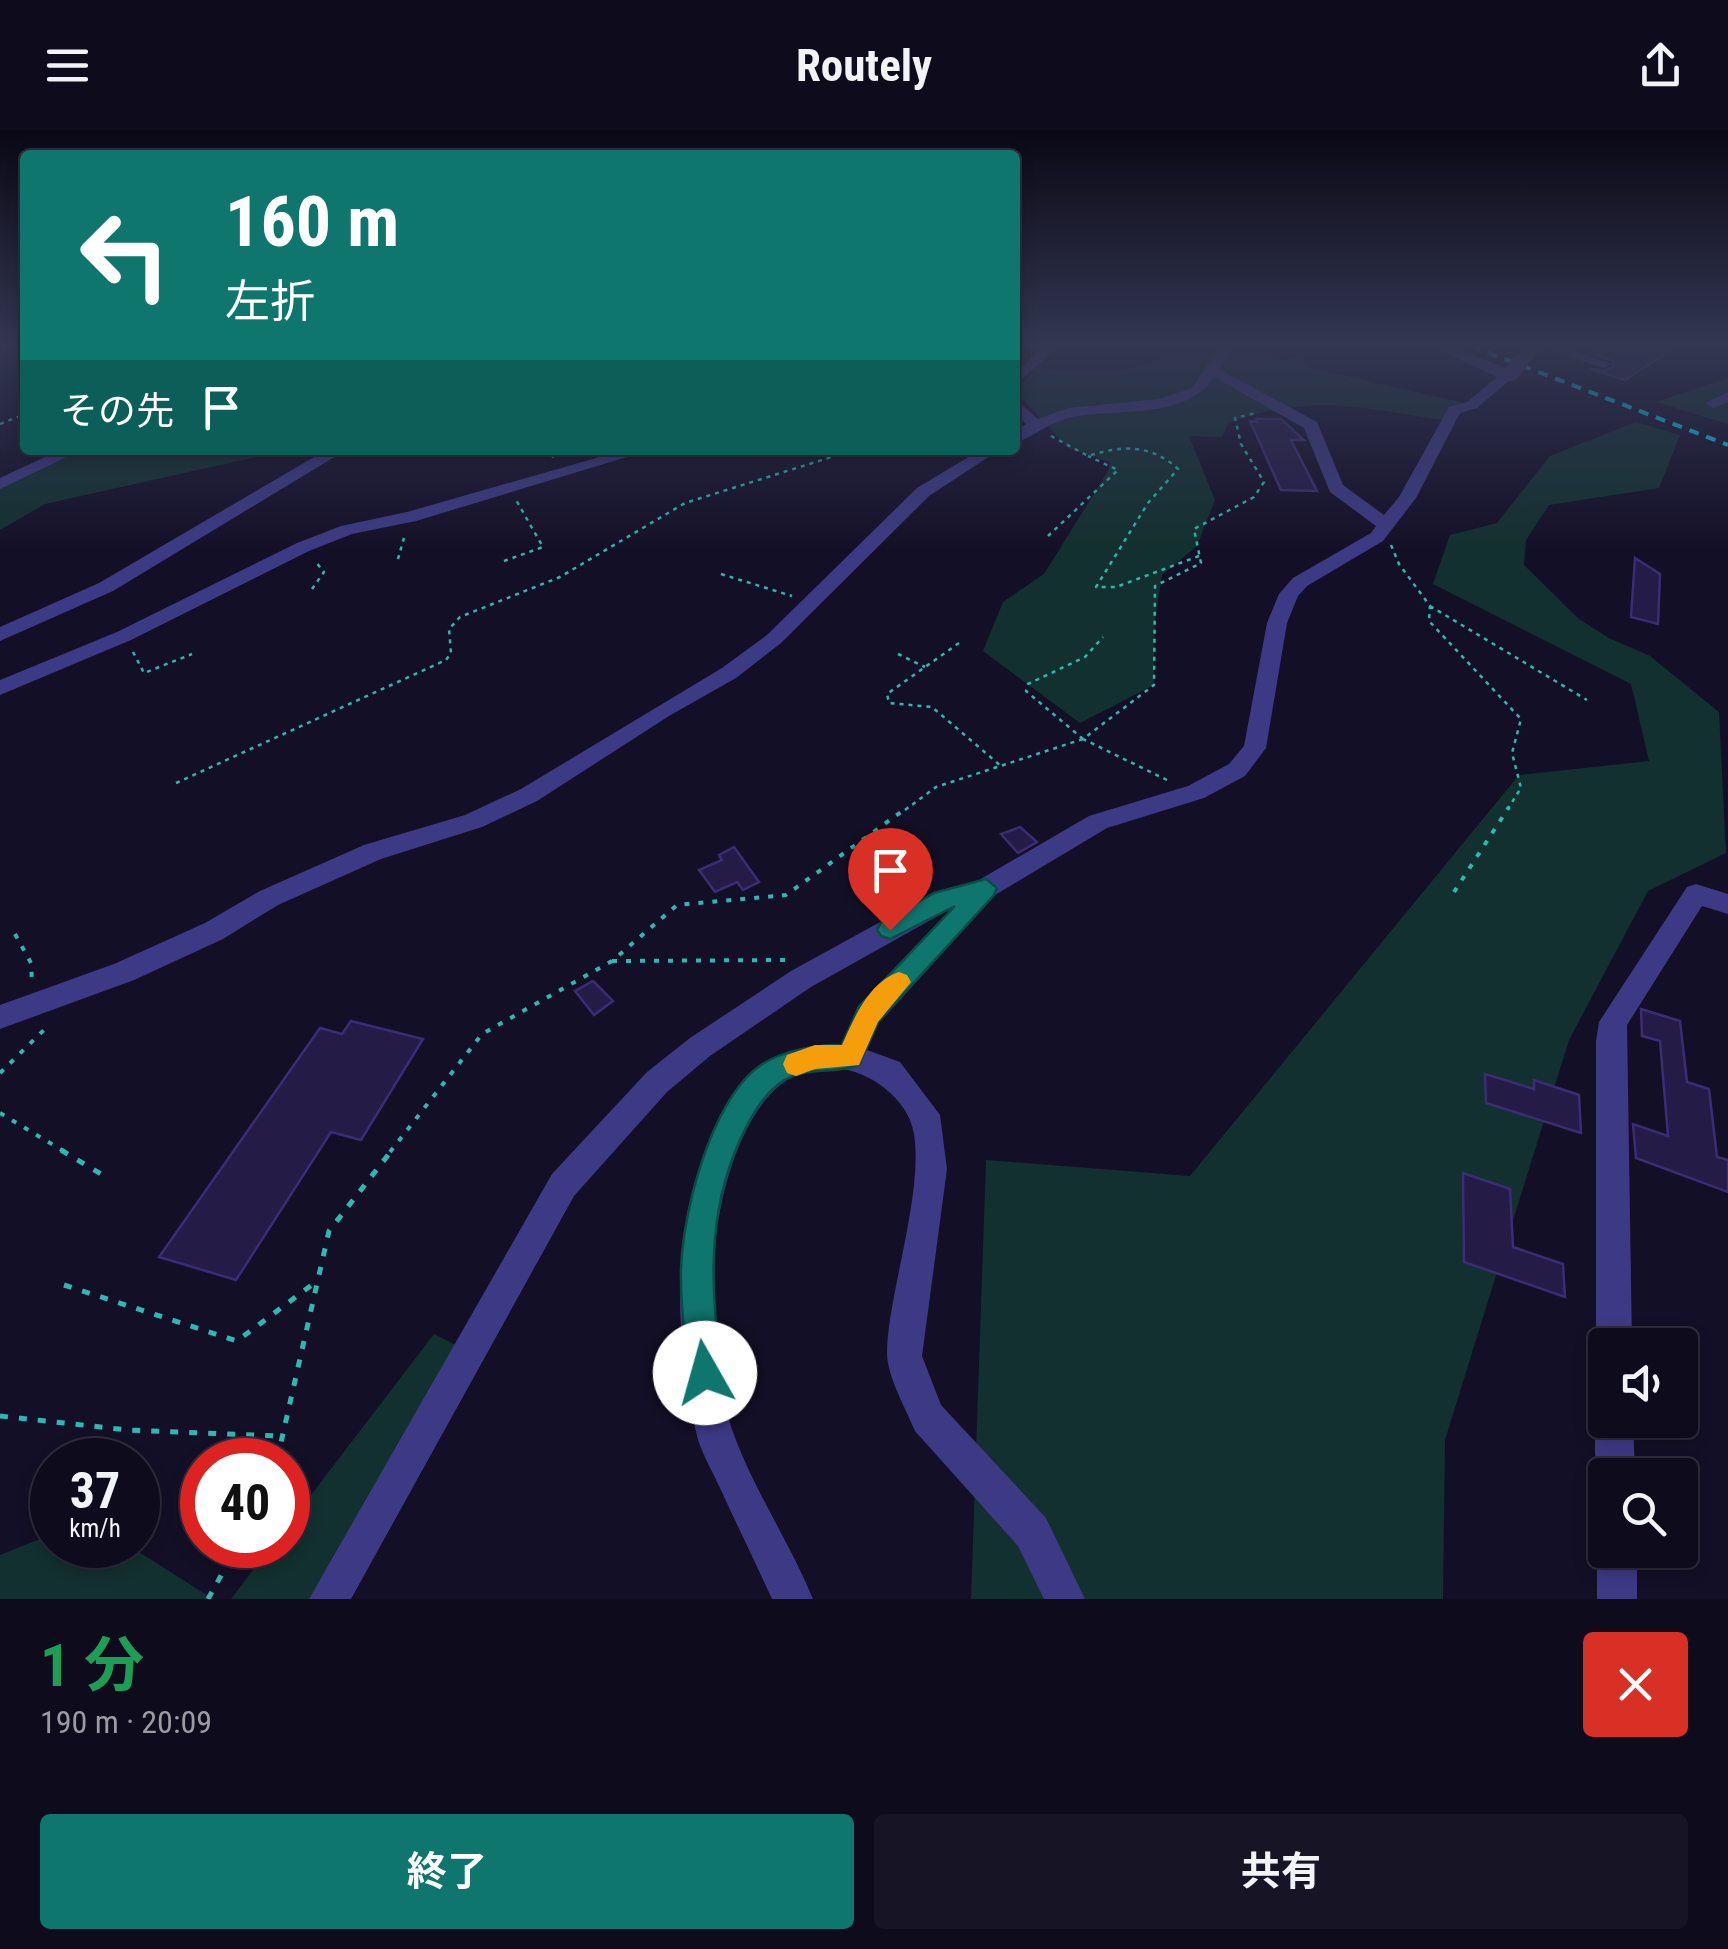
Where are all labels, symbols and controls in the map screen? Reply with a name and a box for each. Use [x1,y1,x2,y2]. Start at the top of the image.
icon: menu [40,38,95,93]
icon: share [1633,38,1688,93]
text: Routely [796,39,932,92]
text: 160 m [225,181,399,263]
icon: left [60,190,190,320]
text: 左折 [225,275,315,328]
icon: arrive [194,380,249,435]
text: その先 [60,389,174,433]
pin [848,828,933,931]
icon: arrive [863,843,918,898]
position arrow [653,1321,757,1425]
map controls [1588,1328,1698,1568]
button: sound [1588,1328,1698,1438]
speed limit sign: 40 [180,1438,310,1568]
button: search [1588,1458,1698,1568]
text: 37 [70,1462,120,1520]
text: km/h [69,1514,121,1543]
text: 1 分 [40,1630,144,1701]
button: close [1583,1632,1688,1737]
text: 190 m · 20:09 [40,1703,212,1741]
button: 終了 [40,1814,854,1929]
button: 共有 [874,1814,1688,1929]

